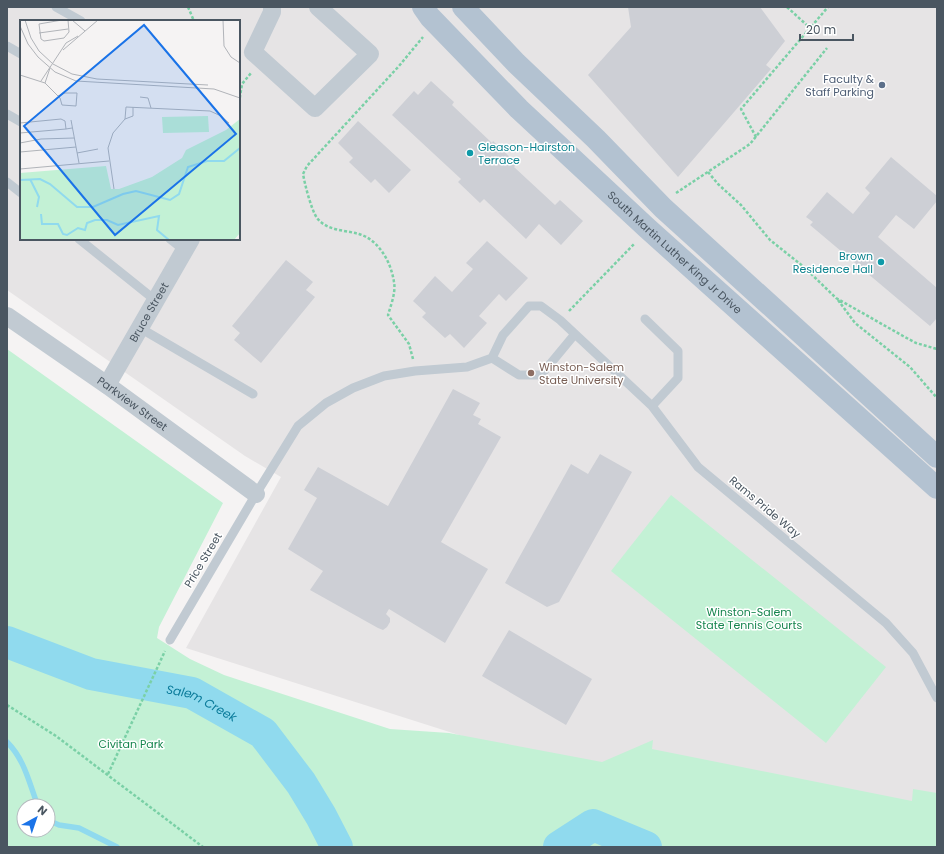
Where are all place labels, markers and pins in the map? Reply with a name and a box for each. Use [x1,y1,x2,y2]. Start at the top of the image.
place label: Faculty & Staff Parking [805,71,875,100]
marker: Faculty & Staff Parking [877,80,887,90]
place label: Gleason-Hairston Terrace [478,139,575,168]
marker: Gleason-Hairston Terrace [465,148,475,158]
place label: Brown Residence Hall [793,248,873,277]
marker: Brown Residence Hall [876,257,886,267]
place label: Winston-Salem State University [539,359,624,388]
marker: Winston-Salem State University [526,368,536,378]

